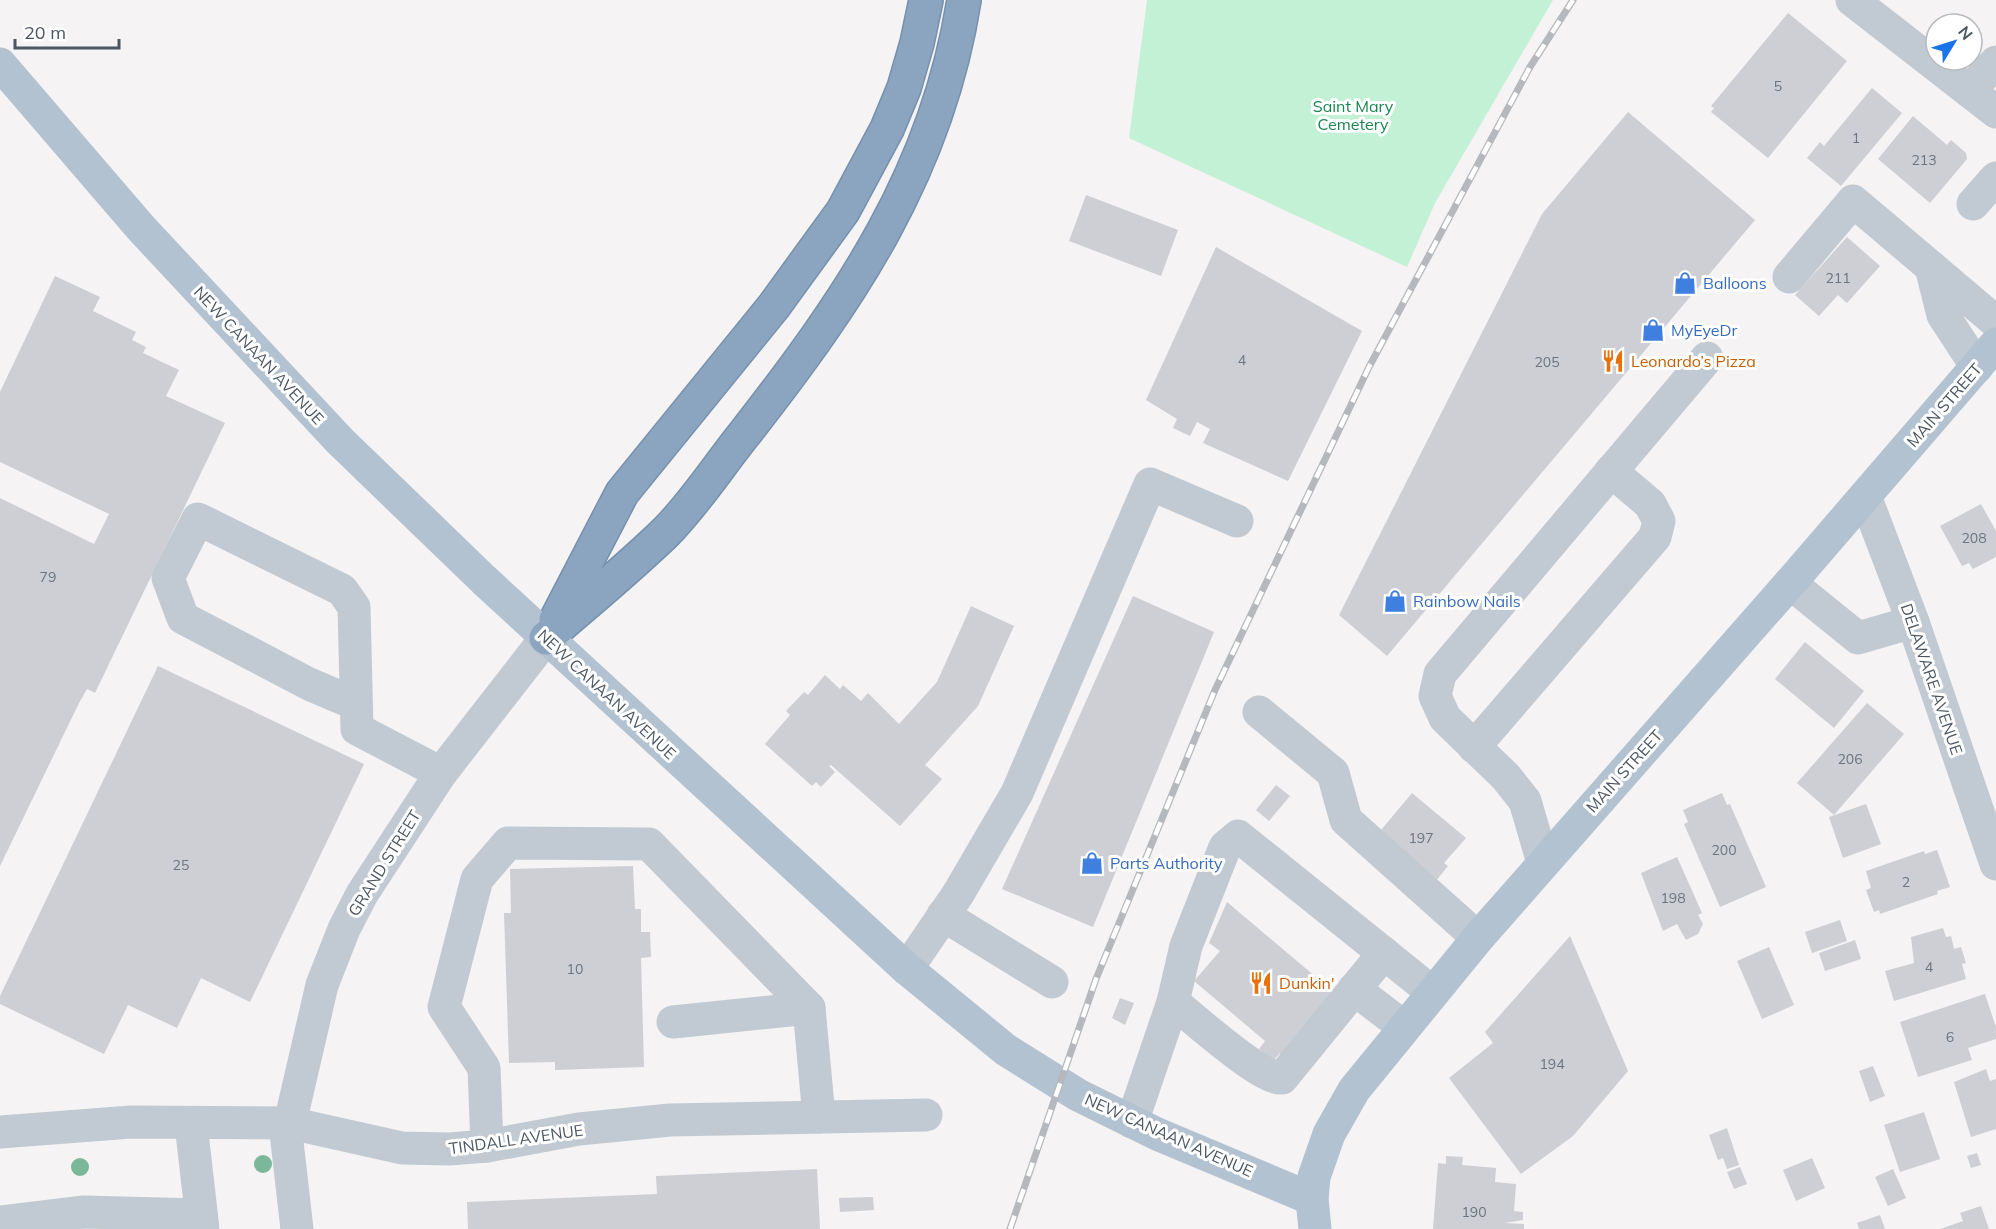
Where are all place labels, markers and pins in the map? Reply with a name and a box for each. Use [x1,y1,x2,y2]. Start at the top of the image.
shop icon: Balloons [1672,270,1698,296]
place label: Balloons [1703,273,1767,293]
shop icon: MyEyeDr [1640,317,1666,343]
place label: MyEyeDr [1671,320,1738,340]
restaurant icon: Leonardo’s Pizza [1600,348,1626,374]
place label: Leonardo’s Pizza [1631,351,1756,371]
shop icon: Rainbow Nails [1382,588,1408,614]
place label: Rainbow Nails [1413,591,1521,611]
shop icon: Parts Authority [1079,850,1105,876]
place label: Parts Authority [1110,853,1223,873]
restaurant icon: Dunkin' [1248,970,1274,996]
place label: Dunkin' [1279,973,1335,993]

